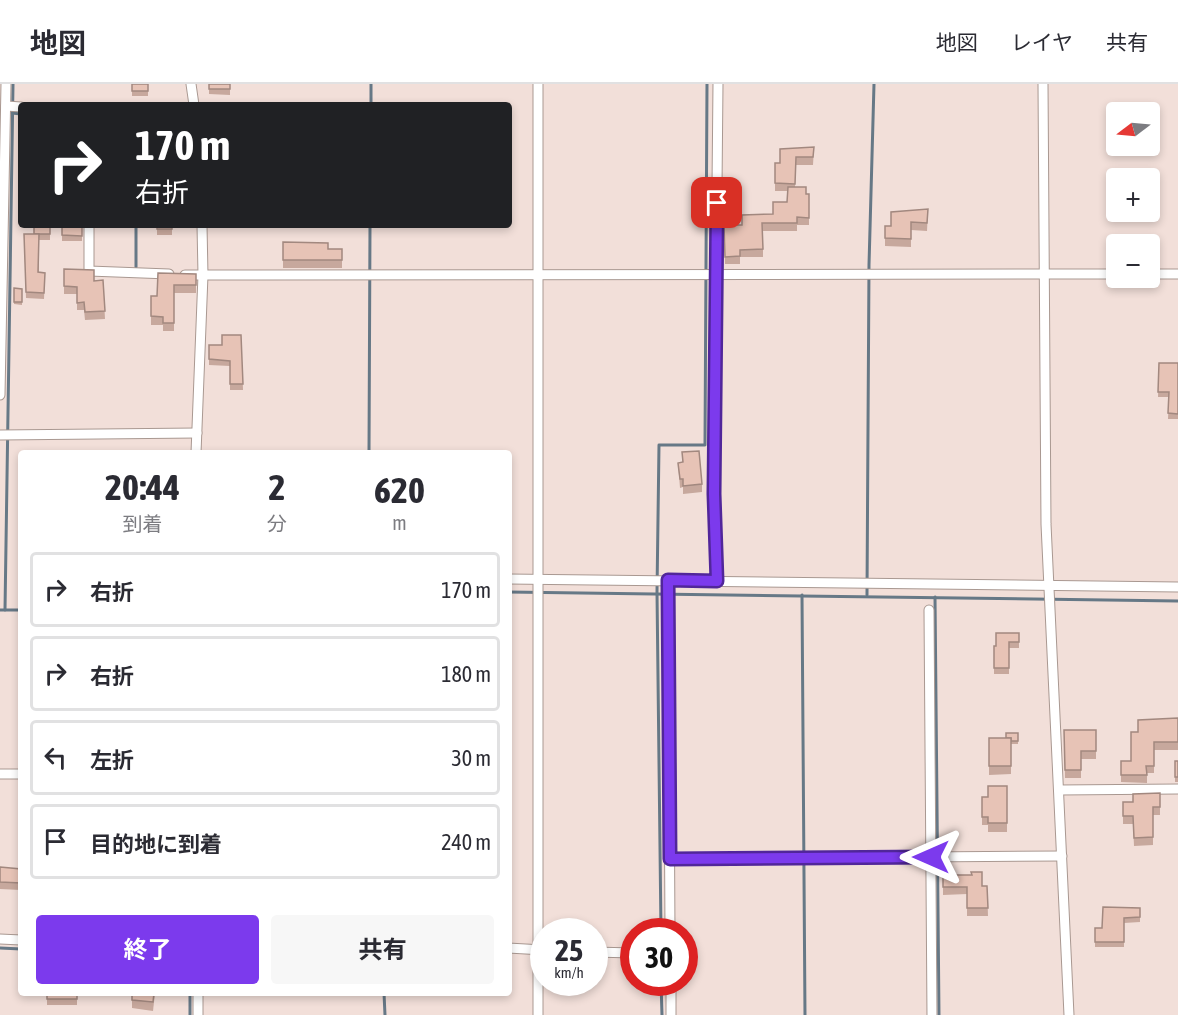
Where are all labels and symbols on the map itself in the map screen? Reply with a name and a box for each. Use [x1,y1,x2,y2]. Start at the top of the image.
north arrow [1106,102,1160,156]
pin [691,177,742,228]
position arrow [899,825,963,889]
speed limit sign: 30 [620,918,698,996]

